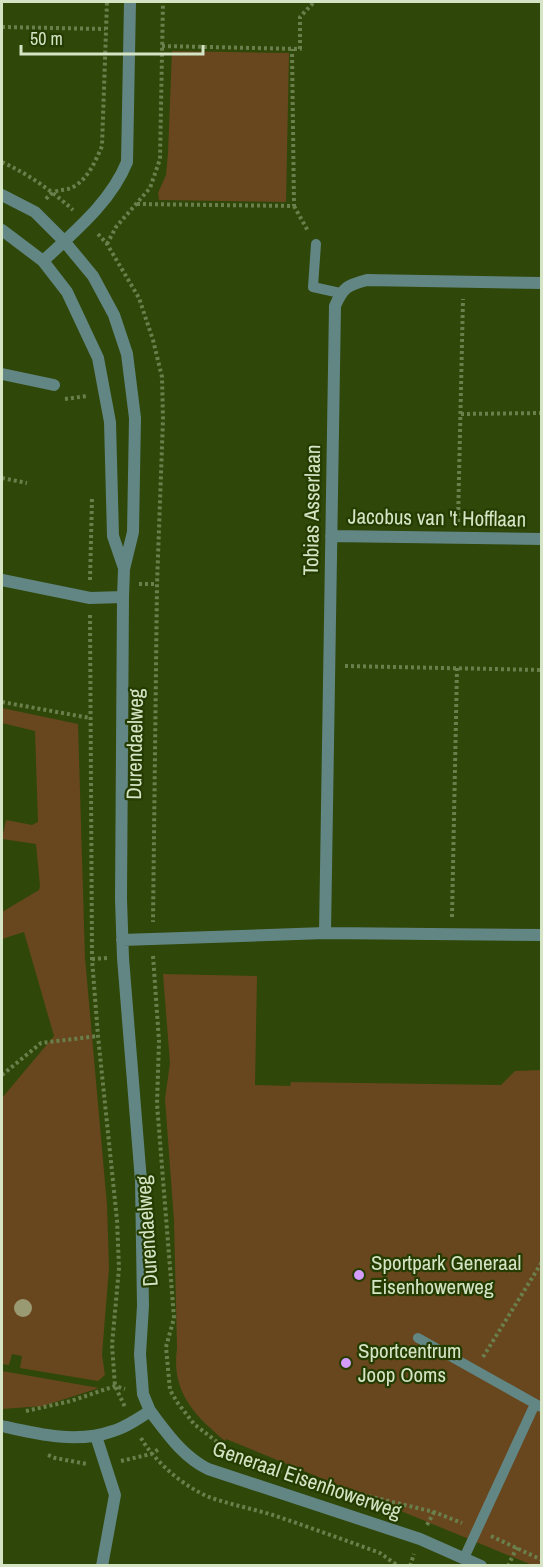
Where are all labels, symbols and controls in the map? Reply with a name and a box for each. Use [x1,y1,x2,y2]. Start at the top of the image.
scale bar [21,18,202,56]
text: 50 m [30,26,63,51]
street label: Tobias Asserlaan [296,444,327,576]
street label: Jacobus van 't Hofflaan [348,501,526,534]
street label: Durendaelweg [119,688,150,800]
street label: Durendaelweg [128,1174,165,1287]
place label: Sportpark Generaal Eisenhowerweg [371,1248,521,1301]
marker: Sportpark Generaal Eisenhowerweg [352,1268,366,1282]
place label: Sportcentrum Joop Ooms [358,1336,461,1389]
marker: Sportcentrum Joop Ooms [339,1356,353,1370]
street label: Generaal Eisenhowerweg [209,1434,406,1526]

